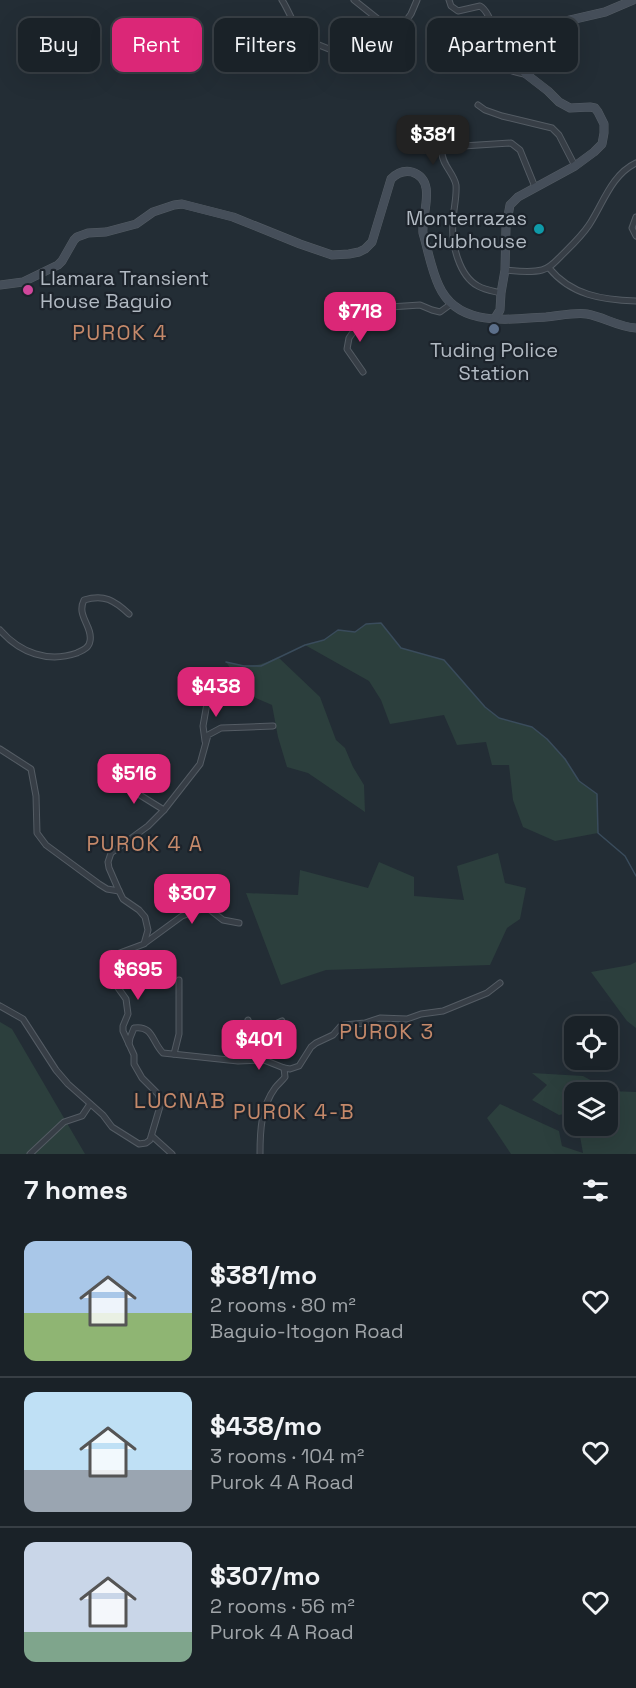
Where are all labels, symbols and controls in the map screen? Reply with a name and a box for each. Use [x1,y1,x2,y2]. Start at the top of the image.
chip: Buy [18,18,100,72]
chip: Rent [112,18,202,72]
chip: Filters [214,18,318,72]
chip: New [330,18,415,72]
chip: Apartment [427,18,578,72]
pin: $381 [397,115,469,166]
text: $381 [410,121,456,147]
place label: Monterrazas Clubhouse [406,205,527,254]
marker: Monterrazas Clubhouse [532,222,546,236]
place label: Llamara Transient House Baguio [40,265,209,314]
marker: Llamara Transient House Baguio [21,283,35,297]
pin: $718 [324,292,396,343]
text: $718 [338,298,382,324]
district label: PUROK 4 [72,319,168,346]
marker: Tuding Police Station [487,322,501,336]
place label: Tuding Police Station [430,337,558,386]
pin: $438 [180,667,252,718]
text: $438 [192,673,241,699]
pin: $516 [98,754,170,805]
text: $516 [111,760,157,786]
district label: PUROK 4 A [86,830,204,857]
pin: $307 [156,874,228,925]
text: $307 [168,880,216,906]
pin: $695 [102,950,174,1001]
text: $695 [114,956,162,982]
map controls [564,1016,618,1136]
button: locate [564,1016,618,1070]
district label: PUROK 3 [339,1018,435,1045]
pin: $401 [223,1020,295,1071]
text: $401 [236,1026,282,1052]
button: layers [564,1082,618,1136]
district label: LUCNAB [134,1086,226,1114]
district label: PUROK 4-B [233,1098,355,1125]
text: 7 homes [24,1173,128,1207]
icon: filters [579,1174,612,1207]
text: $381/mo [210,1258,317,1292]
icon: home [72,1265,144,1337]
icon: heart [579,1285,612,1318]
text: 2 rooms · 80 m² [210,1292,356,1318]
text: Baguio-Itogon Road [210,1318,404,1344]
text: $438/mo [210,1409,322,1443]
icon: home [72,1416,144,1488]
icon: heart [579,1436,612,1469]
text: 3 rooms · 104 m² [210,1443,364,1469]
text: Purok 4 A Road [210,1469,354,1495]
text: $307/mo [210,1559,321,1593]
icon: home [72,1566,144,1638]
icon: heart [579,1586,612,1619]
text: 2 rooms · 56 m² [210,1593,355,1619]
text: Purok 4 A Road [210,1619,354,1645]

